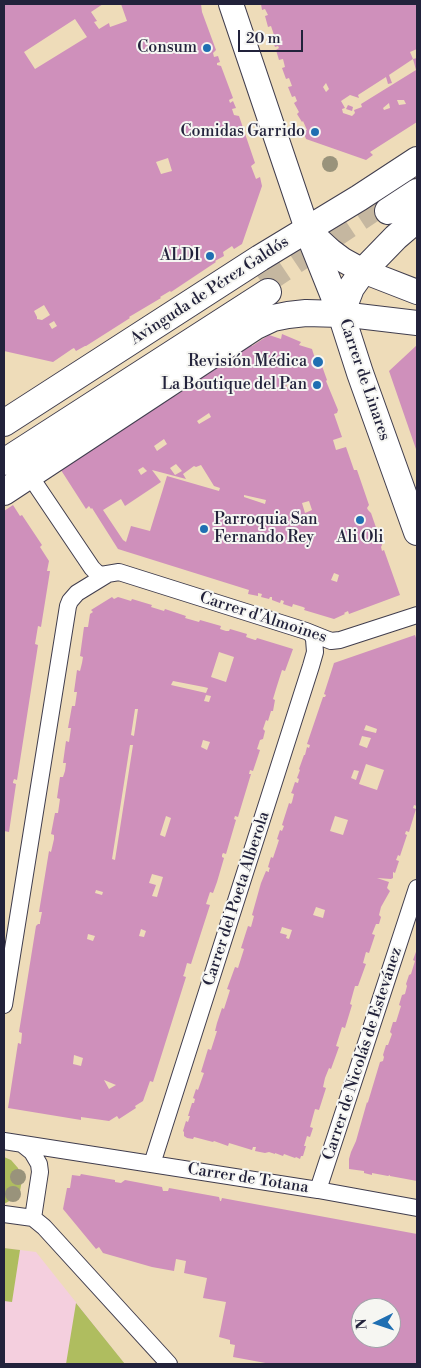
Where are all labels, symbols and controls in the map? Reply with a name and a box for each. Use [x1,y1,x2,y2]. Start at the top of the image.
scale bar [241,20,306,52]
text: 20 m [246,29,281,48]
place label: Consum [137,38,197,58]
marker: Consum [201,42,213,54]
place label: Comidas Garrido [181,122,305,142]
marker: Comidas Garrido [309,126,321,138]
street label: Avinguda de Pérez Galdós [127,233,293,349]
place label: ALDI [160,246,200,266]
marker: ALDI [204,250,216,262]
street label: Carrer de Linares [334,317,394,443]
place label: Revisión Médica [188,352,307,372]
marker: Revisión Médica [311,355,325,369]
place label: La Boutique del Pan [161,375,307,395]
marker: La Boutique del Pan [311,379,323,391]
place label: Parroquia San Fernando Rey [214,510,318,548]
marker: Ali Oli [354,514,366,526]
marker: Parroquia San Fernando Rey [198,523,210,535]
place label: Ali Oli [337,528,383,548]
street label: Carrer d'Almoines [197,588,329,648]
street label: Carrer del Poeta Alberola [200,809,274,989]
street label: Carrer de Nicolás de Estevánez [319,945,407,1163]
street label: Carrer de Totana [186,1160,310,1198]
north arrow [351,1298,401,1348]
text: N [353,1318,371,1330]

